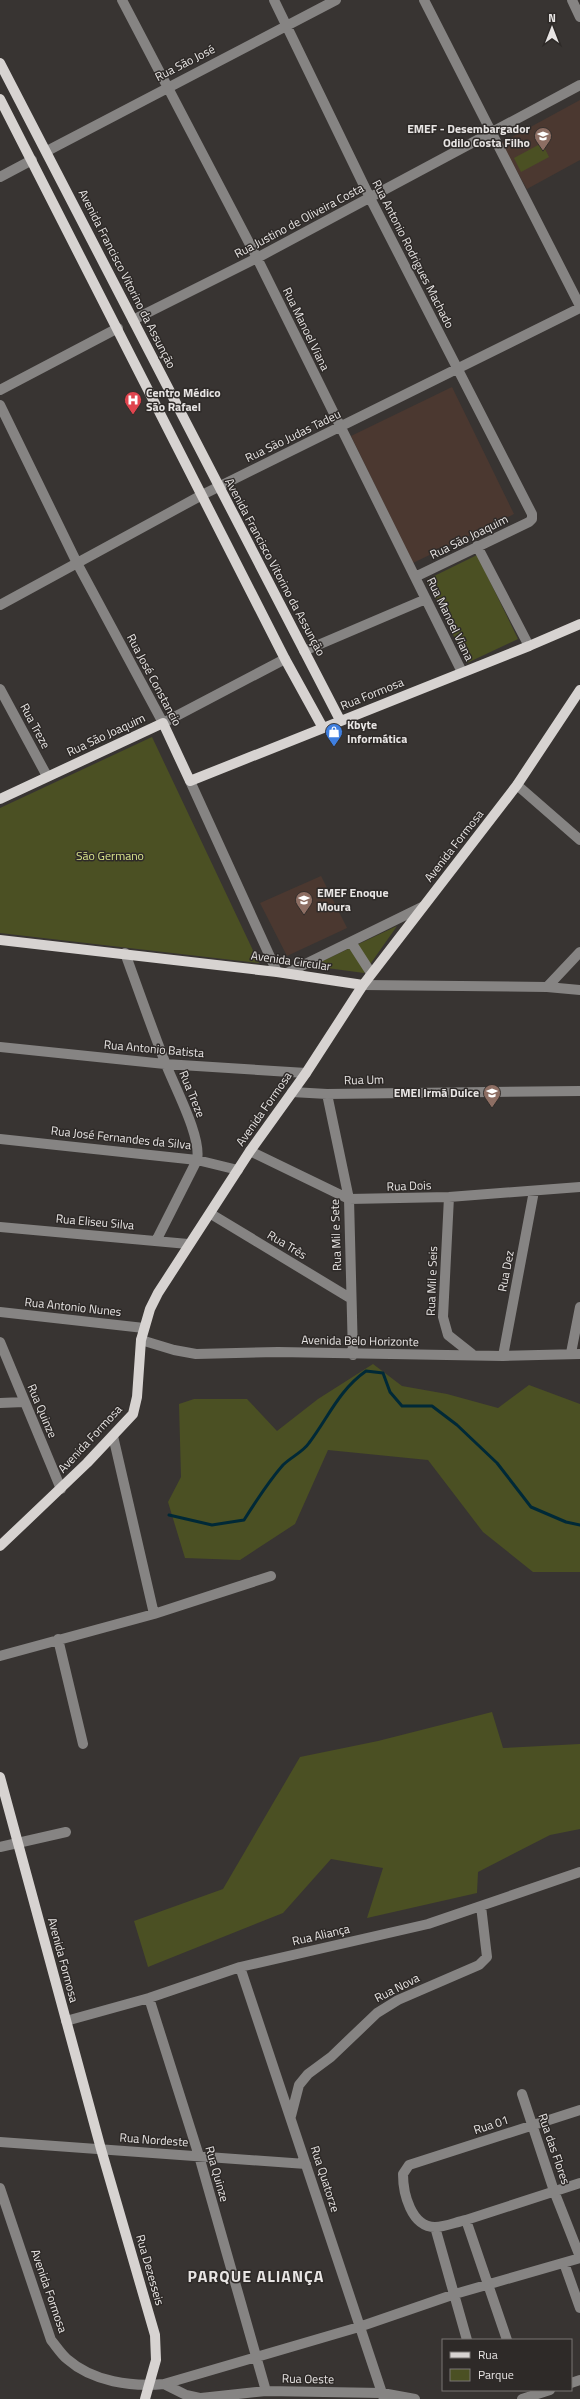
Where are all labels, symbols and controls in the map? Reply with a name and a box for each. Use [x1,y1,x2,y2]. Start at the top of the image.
north arrow [532,8,572,48]
text: N [548,10,556,26]
street label: Rua São José [151,39,218,86]
place label: EMEF - Desembargador Odilo Costa Filho [407,119,531,152]
school or university icon: EMEF - Desembargador Odilo Costa Filho [533,126,553,151]
street label: Rua Antonio Rodrigues Machado [368,176,459,331]
street label: Rua Justino de Oliveira Costa [231,178,367,263]
street label: Avenida Francisco Vitorino da Assunção [74,186,181,372]
street label: Rua Manoel Viana [278,284,335,374]
place label: Centro Médico São Rafael [146,383,221,416]
hospital icon: Centro Médico São Rafael [123,390,143,415]
street label: Rua São Judas Tadeu [242,404,344,467]
street label: Avenida Francisco Vitorino da Assunção [220,474,331,659]
street label: Rua São Joaquim [426,509,511,564]
street label: Rua Manoel Viana [422,574,479,664]
street label: Rua José Constancio [122,630,187,729]
street label: Rua Formosa [337,672,406,715]
street label: Rua Treze [15,700,55,752]
street label: Rua São Joaquim [63,708,148,761]
place label: Kbyte Informática [347,715,407,748]
shop icon: Kbyte Informática [324,722,344,747]
street label: Avenida Formosa [419,805,488,886]
park label: São Germano [76,846,144,865]
place label: EMEF Enoque Moura [317,883,389,916]
school or university icon: EMEF Enoque Moura [294,890,314,915]
street label: Avenida Circular [250,945,332,976]
street label: Rua Antonio Batista [103,1035,205,1062]
street label: Rua Treze [174,1067,210,1120]
street label: Avenida Formosa [231,1068,296,1150]
street label: Rua Um [344,1070,384,1089]
place label: EMEI Irmã Dulce [394,1083,479,1102]
school or university icon: EMEI Irmã Dulce [482,1083,502,1108]
street label: Rua José Fernandes da Silva [50,1121,192,1154]
street label: Rua Dois [386,1175,432,1196]
street label: Rua Mil e Sete [325,1199,346,1271]
street label: Rua Eliseu Silva [55,1209,135,1234]
street label: Rua Três [264,1225,311,1264]
street label: Rua Mil e Seis [421,1245,442,1316]
street label: Rua Dez [492,1249,519,1293]
street label: Rua Antonio Nunes [24,1292,123,1321]
street label: Avenida Belo Horizonte [301,1330,419,1351]
street label: Rua Quinze [23,1381,62,1441]
street label: Avenida Formosa [53,1400,126,1477]
street label: Avenida Formosa [43,1915,84,2004]
street label: Rua Aliança [290,1919,352,1950]
street label: Rua Nova [371,1968,423,2007]
street label: Rua 01 [471,2110,511,2139]
street label: Rua das Flores [533,2111,576,2187]
street label: Rua Nordeste [119,2128,189,2151]
street label: Rua Quatorze [306,2143,345,2215]
street label: Rua Quinze [200,2144,235,2204]
street label: Rua Dezesseis [131,2232,170,2308]
street label: Avenida Formosa [26,2246,73,2335]
district label: PARQUE ALIANÇA [188,2264,324,2288]
legend [442,2339,572,2391]
text: Rua [478,2345,498,2364]
text: Parque [478,2365,514,2384]
street label: Rua Oeste [282,2369,334,2388]

